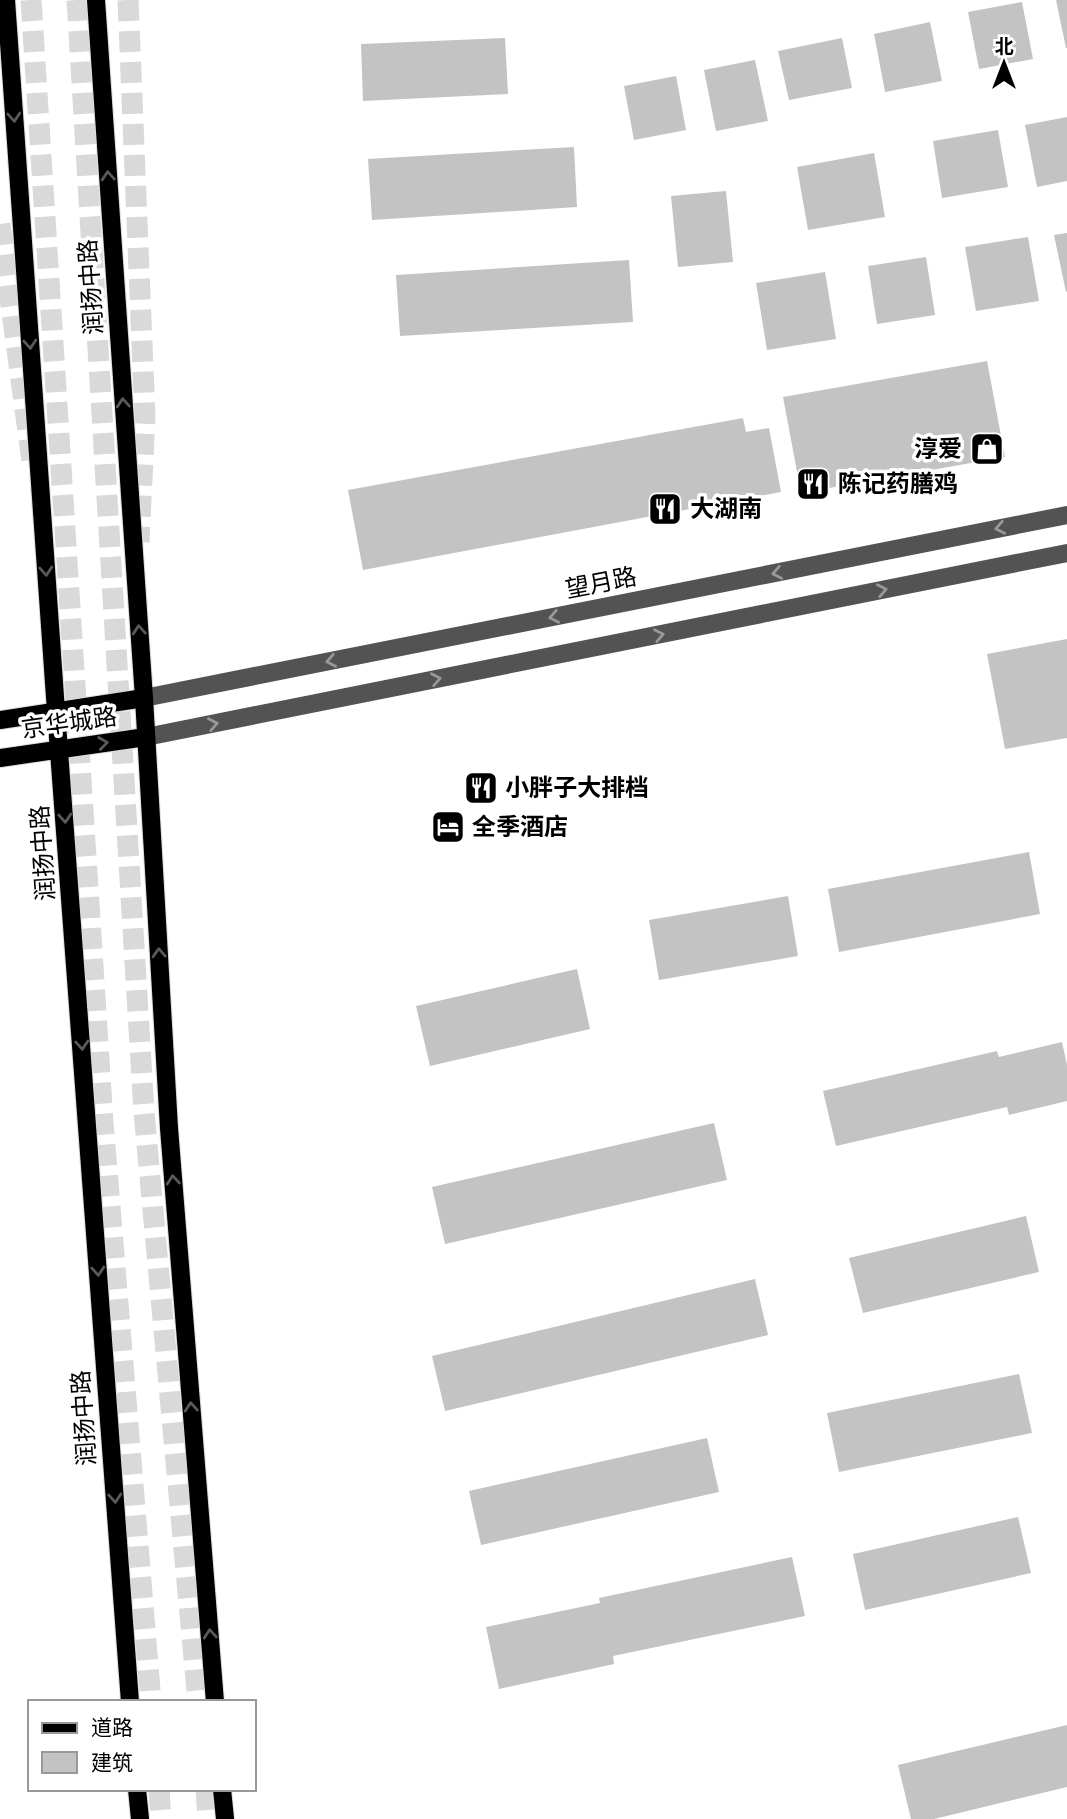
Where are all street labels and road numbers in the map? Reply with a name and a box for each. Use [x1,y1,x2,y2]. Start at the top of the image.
street label: 润扬中路 [74,238,108,336]
street label: 望月路 [563,562,639,604]
street label: 京华城路 [20,702,118,744]
street label: 润扬中路 [26,804,60,902]
street label: 润扬中路 [67,1369,101,1467]

